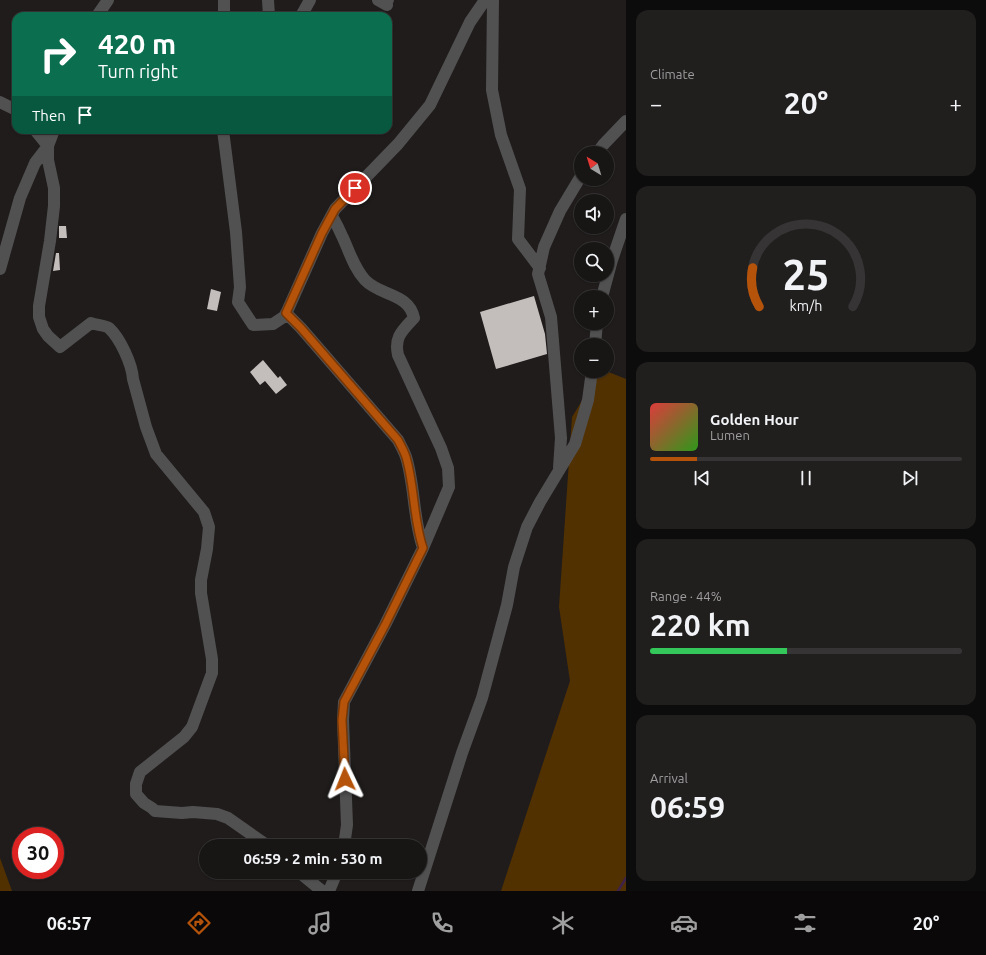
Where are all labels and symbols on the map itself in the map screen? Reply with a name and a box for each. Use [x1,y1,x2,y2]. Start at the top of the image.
north arrow [574,146,614,186]
pin [338,171,372,205]
position arrow [324,758,366,800]
speed limit sign: 30 [12,827,64,879]

